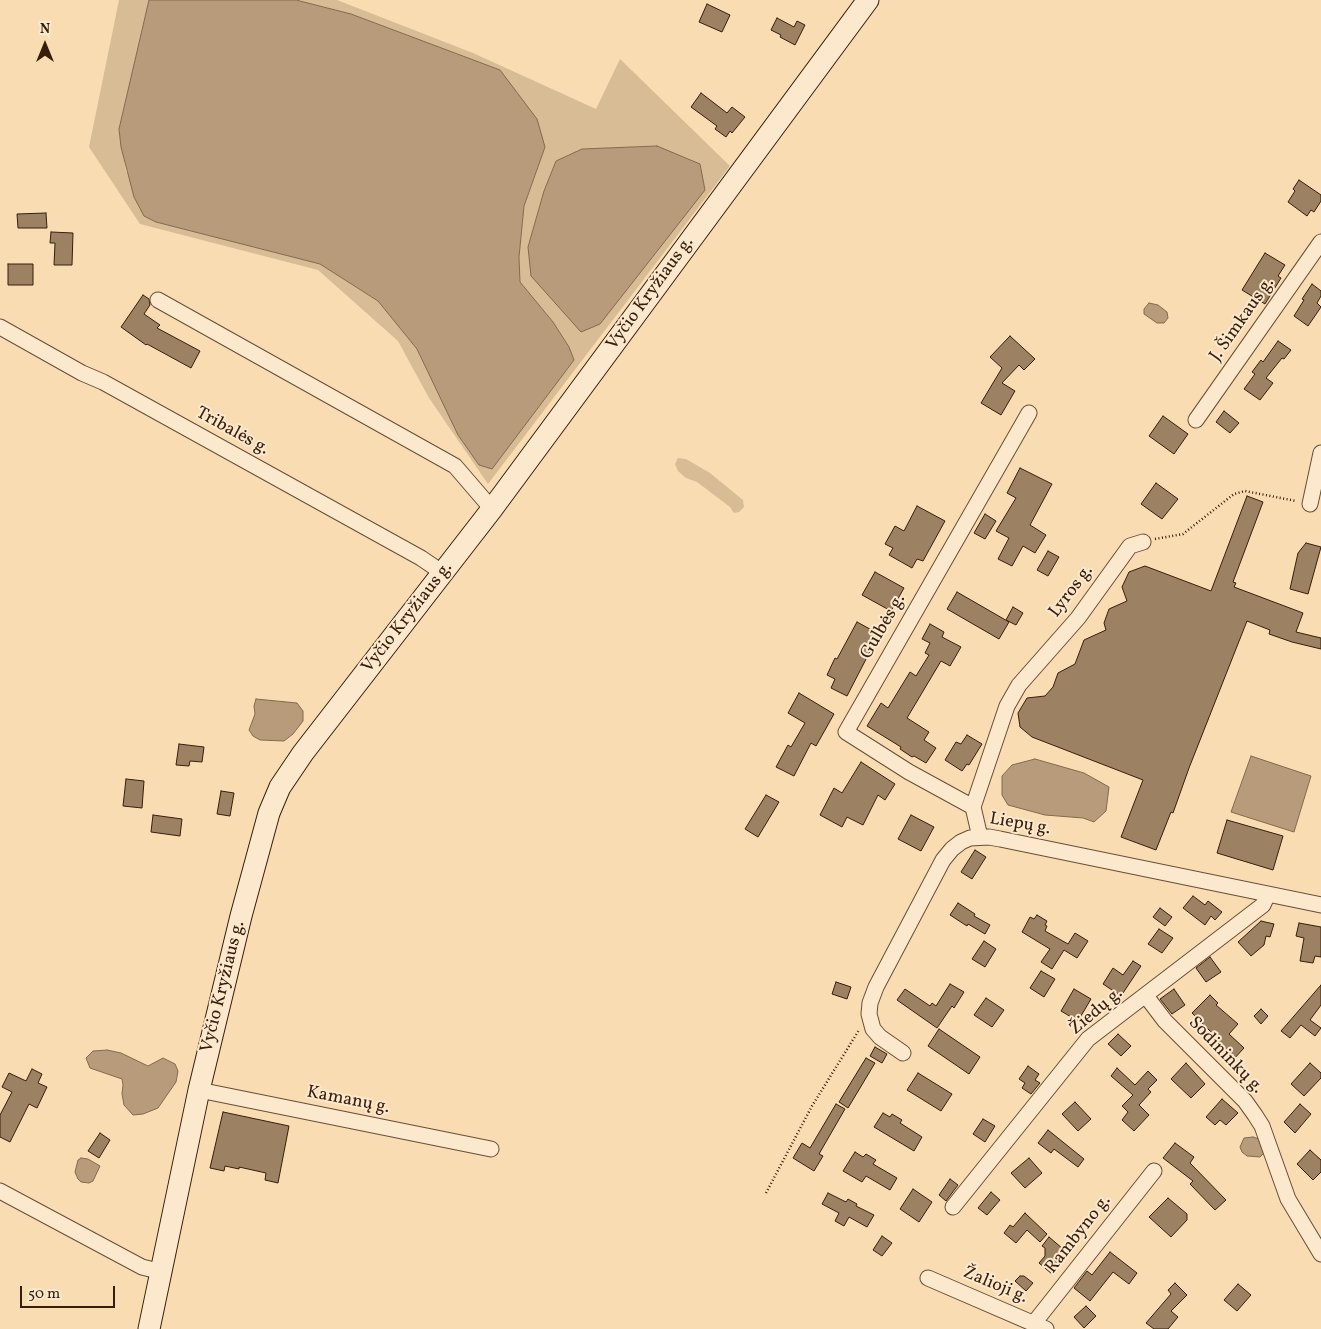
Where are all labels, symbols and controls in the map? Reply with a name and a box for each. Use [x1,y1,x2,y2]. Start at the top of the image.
north arrow [20,20,70,70]
text: N [40,20,50,39]
street label: Vyčio Kryžiaus g. [603,233,699,355]
street label: J. Šimkaus g. [1206,274,1280,366]
street label: Tribalės g. [192,403,272,461]
street label: Vyčio Kryžiaus g. [358,558,458,678]
street label: Lyros g. [1045,561,1099,623]
street label: Gulbės g. [857,591,911,663]
street label: Liepų g. [988,809,1052,841]
street label: Vyčio Kryžiaus g. [197,919,251,1055]
street label: Žiedų g. [1066,984,1128,1040]
street label: Sodininkų g. [1183,1013,1267,1099]
street label: Kamanų g. [305,1082,391,1120]
street label: Rambyno g. [1042,1191,1116,1279]
street label: Žalioji g. [959,1263,1031,1309]
scale bar [22,1276,118,1308]
text: 50 m [28,1284,60,1305]

